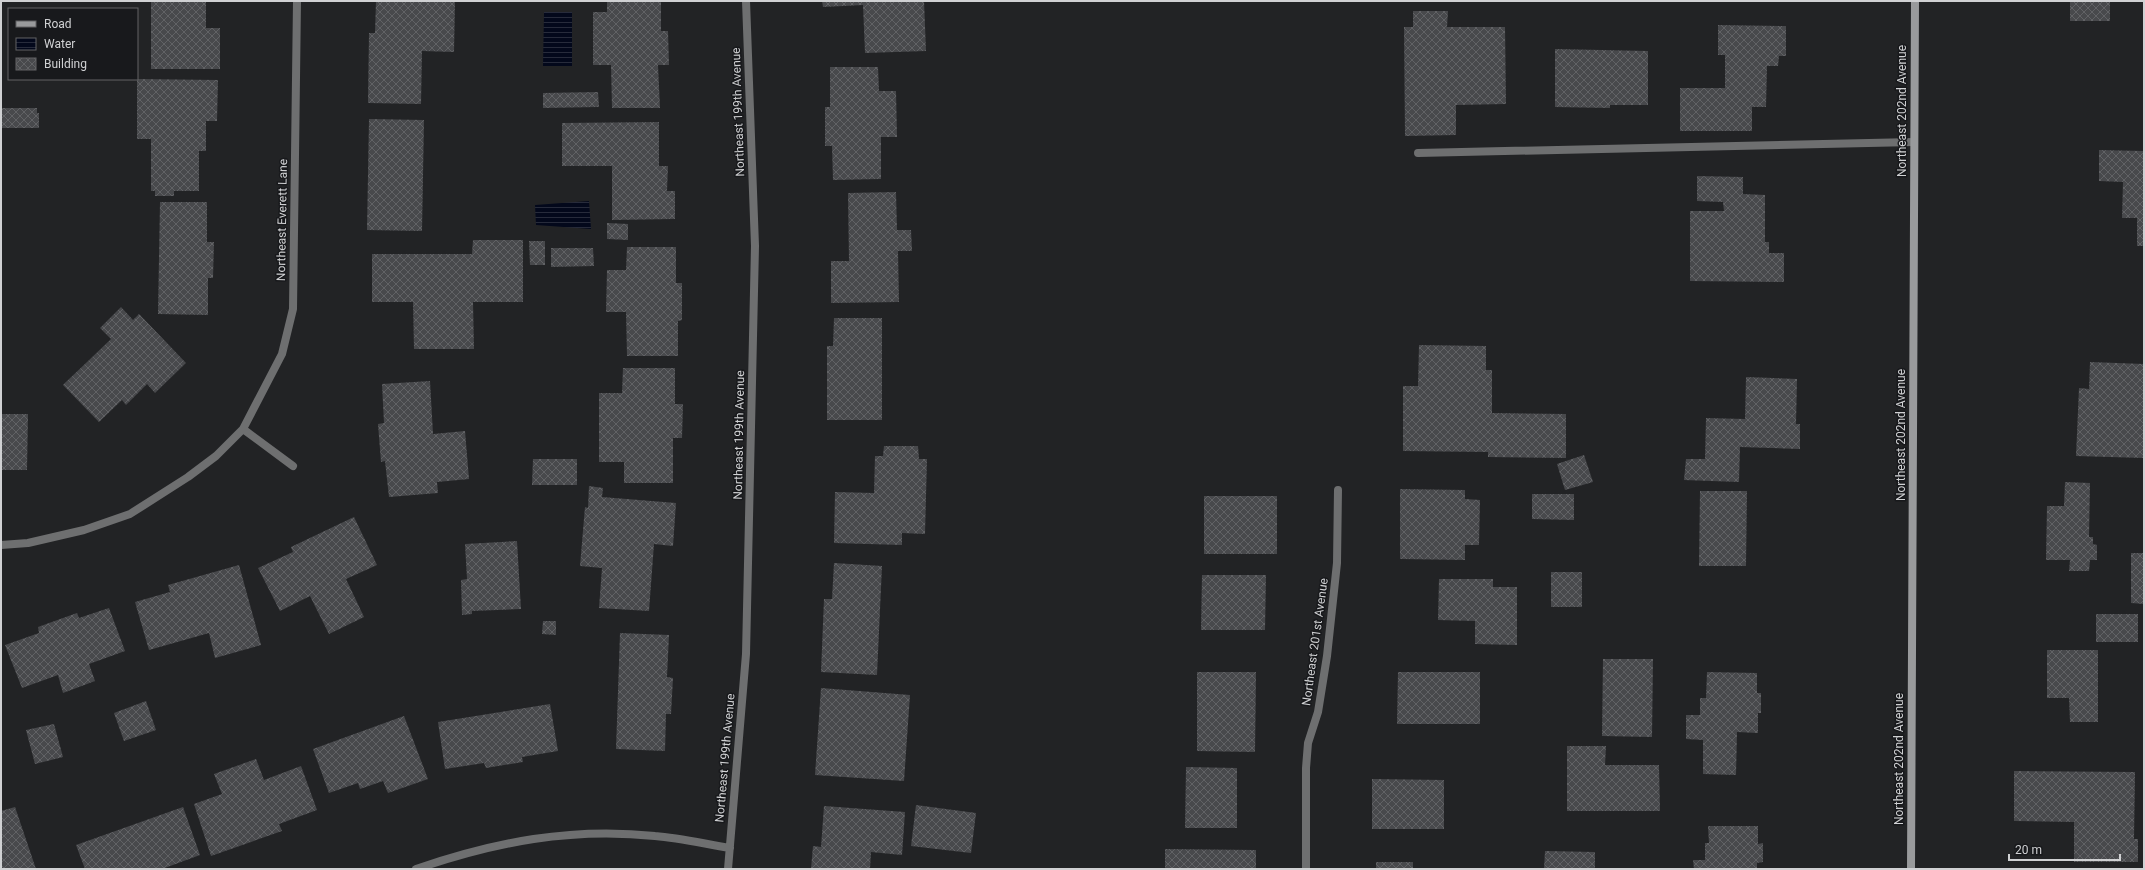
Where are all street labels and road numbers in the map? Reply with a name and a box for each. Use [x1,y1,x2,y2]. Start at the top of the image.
street label: Northeast 202nd Avenue [1895,45,1909,177]
street label: Northeast 199th Avenue [729,47,747,177]
street label: Northeast Everett Lane [274,159,290,281]
street label: Northeast 202nd Avenue [1894,369,1908,501]
street label: Northeast 199th Avenue [731,370,747,500]
street label: Northeast 201st Avenue [1299,577,1331,707]
street label: Northeast 199th Avenue [712,693,738,823]
street label: Northeast 202nd Avenue [1892,693,1906,825]

